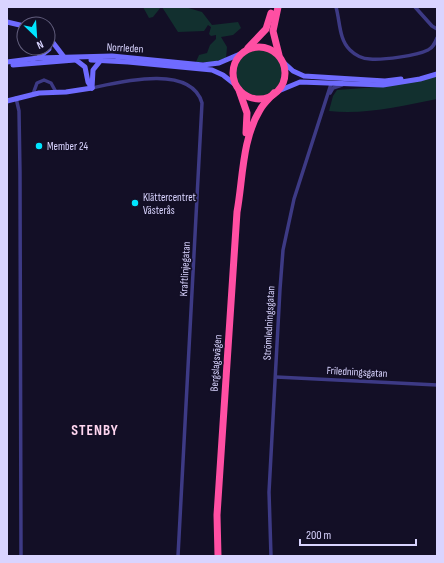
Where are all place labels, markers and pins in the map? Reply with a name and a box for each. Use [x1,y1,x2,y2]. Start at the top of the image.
place label: Member 24 [47,140,88,153]
marker: Member 24 [34,141,44,151]
place label: Klättercentret Västerås [143,191,197,217]
marker: Klättercentret Västerås [130,198,140,208]

